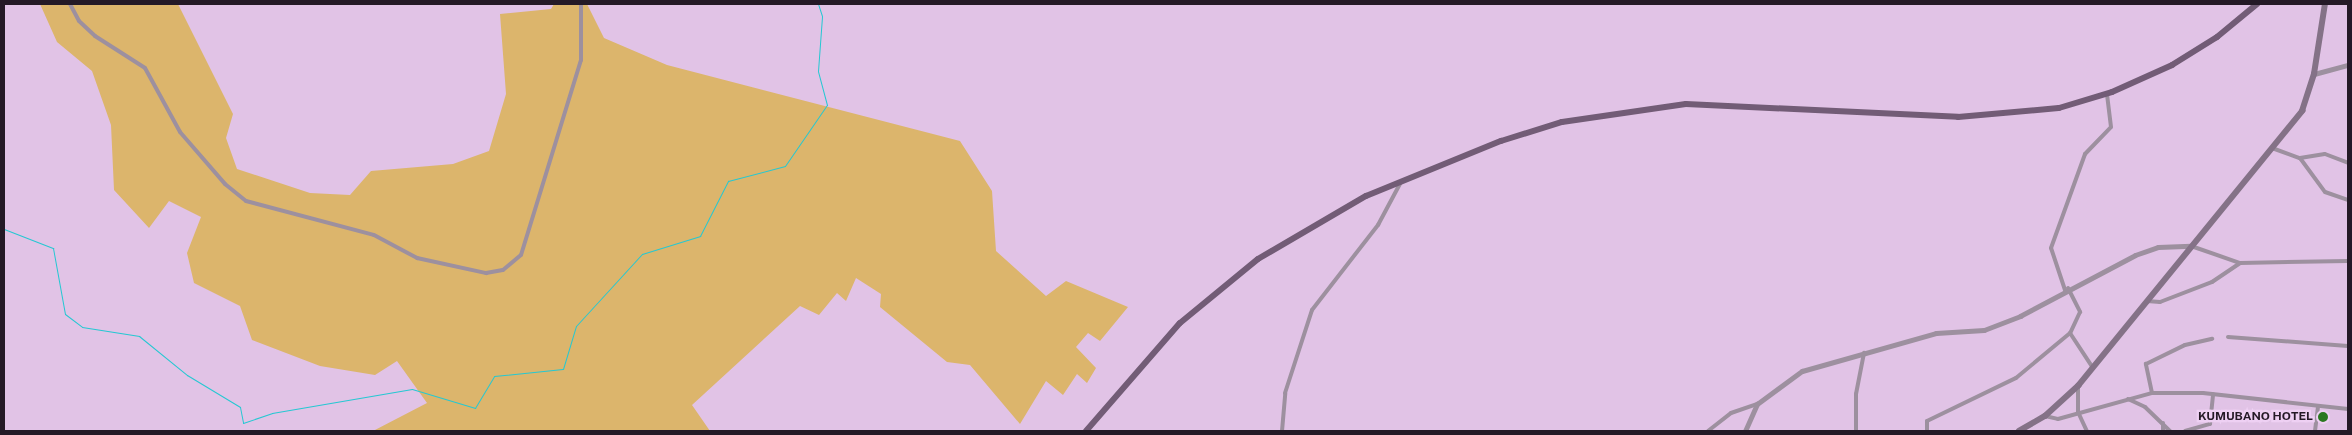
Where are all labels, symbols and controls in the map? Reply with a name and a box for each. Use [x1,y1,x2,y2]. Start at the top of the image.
place label: KUMUBANO HOTEL [2198,410,2313,424]
marker: KUMUBANO HOTEL [2317,411,2329,423]

